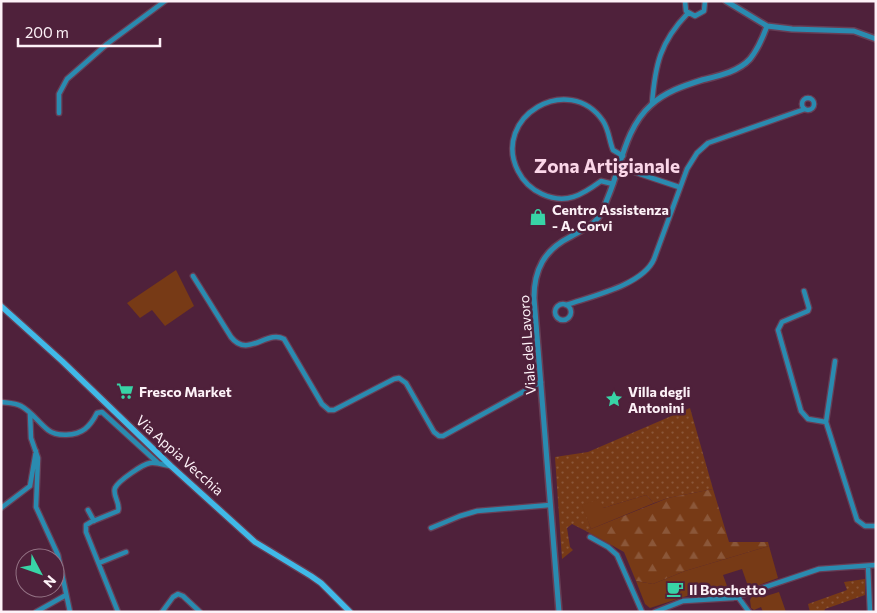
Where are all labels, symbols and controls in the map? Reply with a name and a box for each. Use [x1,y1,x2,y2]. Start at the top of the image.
scale bar [18,15,160,47]
text: 200 m [25,23,69,41]
district label: Zona Artigianale [534,154,680,177]
place label: Centro Assistenza - A. Corvi [552,201,669,234]
shop icon: Centro Assistenza - A. Corvi [528,207,548,227]
street label: Viale del Lavoro [515,294,539,396]
supermarket icon: Fresco Market [115,381,135,401]
place label: Fresco Market [139,383,232,400]
place label: Villa degli Antonini [628,383,691,416]
place icon: Villa degli Antonini [604,389,624,409]
street label: Via Appia Vecchia [133,411,227,499]
north arrow [15,548,65,598]
text: N [40,572,60,591]
cafe icon: Il Boschetto [665,579,685,599]
place label: Il Boschetto [689,581,766,598]

